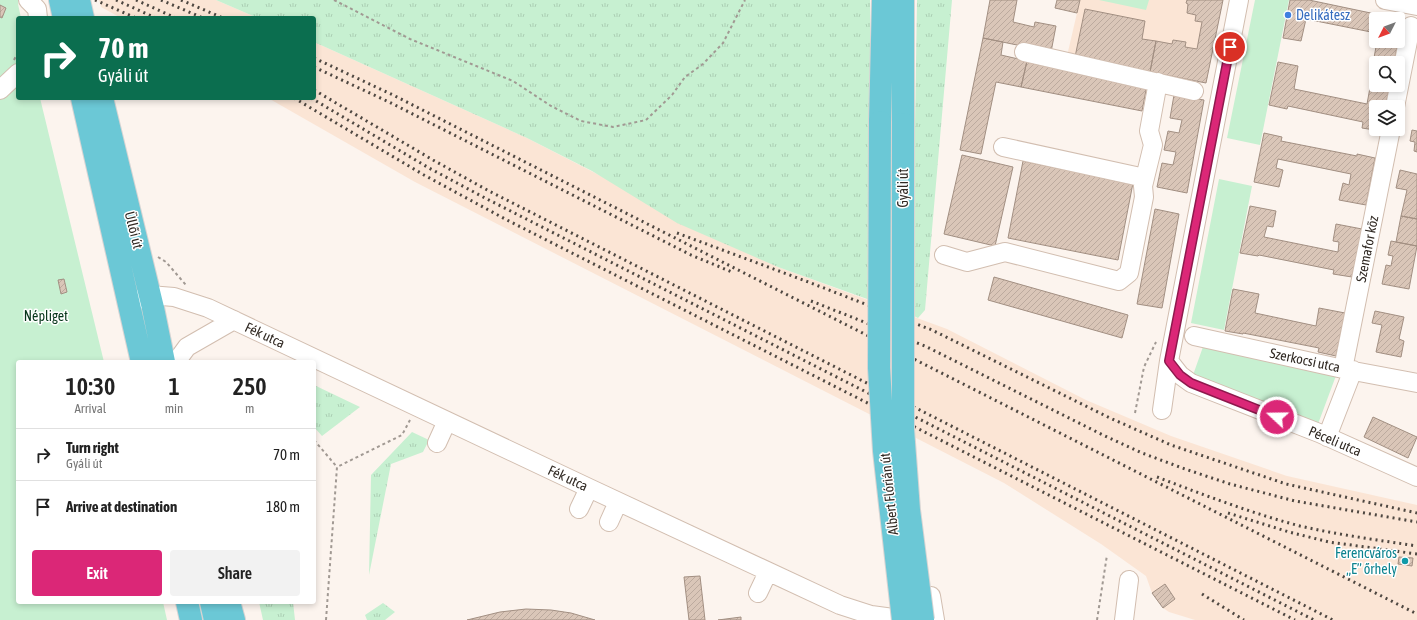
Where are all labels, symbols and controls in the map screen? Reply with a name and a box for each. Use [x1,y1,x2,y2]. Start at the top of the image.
place label: Delikátesz [1296,7,1350,23]
marker: Delikátesz [1283,10,1293,20]
north arrow [1369,12,1405,48]
map controls [1369,12,1405,136]
pin [1213,30,1247,64]
icon: right [32,32,84,84]
text: 70 m [98,32,148,64]
icon: arrive [1219,36,1241,58]
button: search [1369,56,1405,92]
text: Gyáli út [98,65,148,86]
button: layers [1369,100,1405,136]
street label: Gyáli út [895,168,911,208]
street label: Üllői út [122,210,146,250]
street label: Szemafor köz [1353,214,1381,284]
park label: Népliget [24,308,68,324]
street label: Fék utca [243,319,287,351]
street label: Szerkocsi utca [1268,345,1342,375]
text: 10:30 [65,373,115,400]
text: 1 [168,373,180,400]
text: 250 [233,373,267,400]
position arrow [1256,396,1298,438]
text: Arrival [74,401,106,416]
text: min [165,401,183,416]
text: m [245,401,254,416]
street label: Péceli utca [1306,423,1364,459]
text: Turn right [66,439,119,456]
icon: right [32,444,54,466]
text: 70 m [273,446,300,463]
street label: Albert Flórián út [877,452,901,536]
text: Gyáli út [66,456,102,471]
street label: Fék utca [546,462,590,494]
icon: arrive [32,496,54,518]
text: Arrive at destination [66,498,177,515]
text: 180 m [266,498,300,515]
place label: Ferencváros „E” őrhely [1335,545,1397,577]
button: Exit [32,550,162,596]
button: Share [170,550,300,596]
marker: Ferencváros „E” őrhely [1400,556,1410,566]

